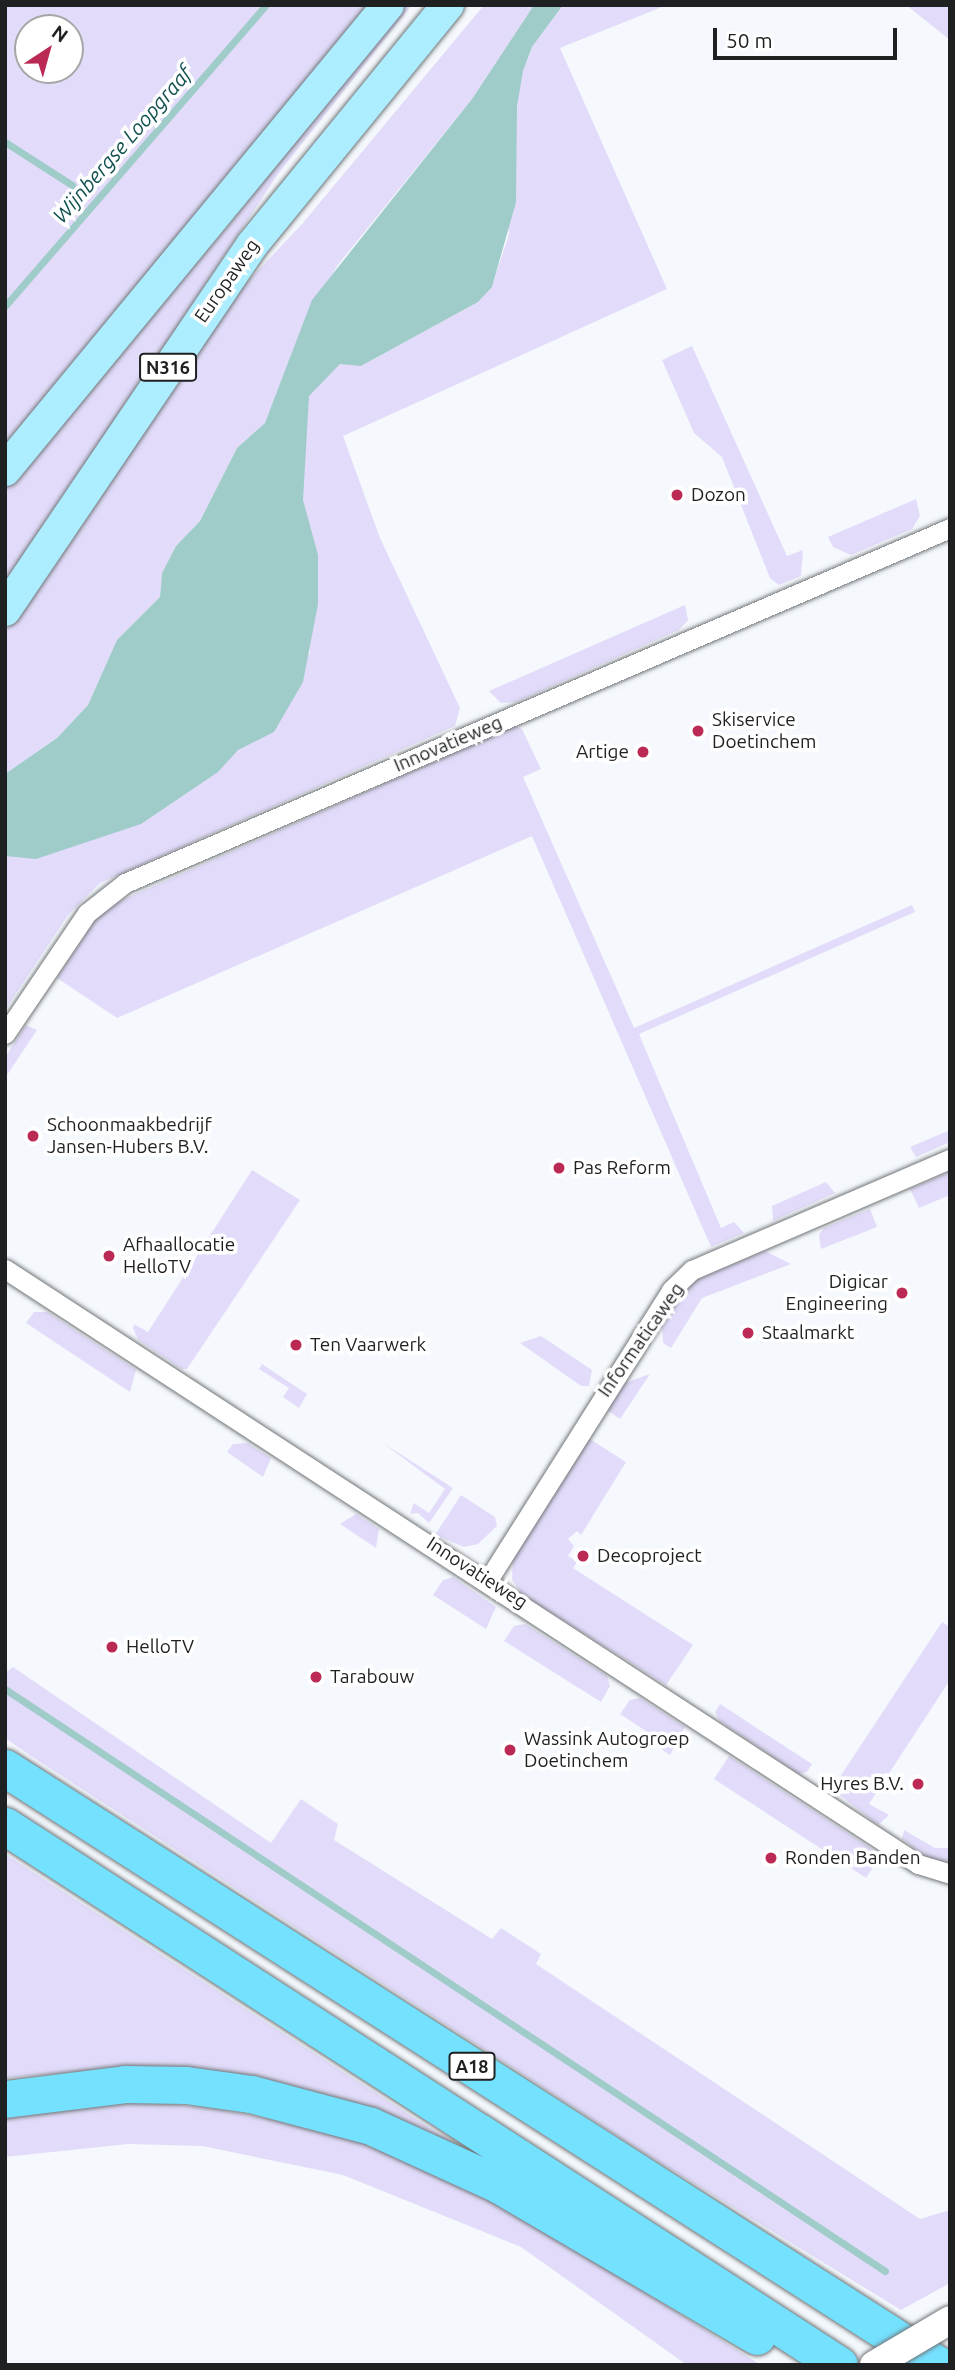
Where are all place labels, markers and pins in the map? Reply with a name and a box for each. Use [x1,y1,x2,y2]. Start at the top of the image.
place label: Dozon [691,484,746,506]
marker: Dozon [669,487,685,503]
place label: Skiservice Doetinchem [712,709,817,753]
marker: Skiservice Doetinchem [690,723,706,739]
place label: Artige [576,741,629,763]
marker: Artige [635,744,651,760]
place label: Schoonmaakbedrijf Jansen-Hubers B.V. [47,1114,212,1158]
marker: Schoonmaakbedrijf Jansen-Hubers B.V. [25,1128,41,1144]
place label: Pas Reform [573,1157,671,1179]
marker: Pas Reform [551,1160,567,1176]
place label: Afhaallocatie HelloTV [123,1234,235,1278]
marker: Afhaallocatie HelloTV [101,1248,117,1264]
place label: Digicar Engineering [786,1271,888,1315]
marker: Digicar Engineering [894,1285,910,1301]
place label: Staalmarkt [762,1322,854,1344]
marker: Staalmarkt [740,1325,756,1341]
place label: Ten Vaarwerk [310,1334,426,1356]
marker: Ten Vaarwerk [288,1337,304,1353]
place label: Decoproject [597,1545,702,1567]
marker: Decoproject [575,1548,591,1564]
place label: HelloTV [126,1636,194,1658]
marker: HelloTV [104,1639,120,1655]
place label: Tarabouw [330,1666,414,1688]
marker: Tarabouw [308,1669,324,1685]
place label: Wassink Autogroep Doetinchem [524,1728,689,1772]
marker: Wassink Autogroep Doetinchem [502,1742,518,1758]
place label: Hyres B.V. [820,1773,904,1795]
marker: Hyres B.V. [910,1776,926,1792]
place label: Ronden Banden [785,1847,921,1869]
marker: Ronden Banden [763,1850,779,1866]

